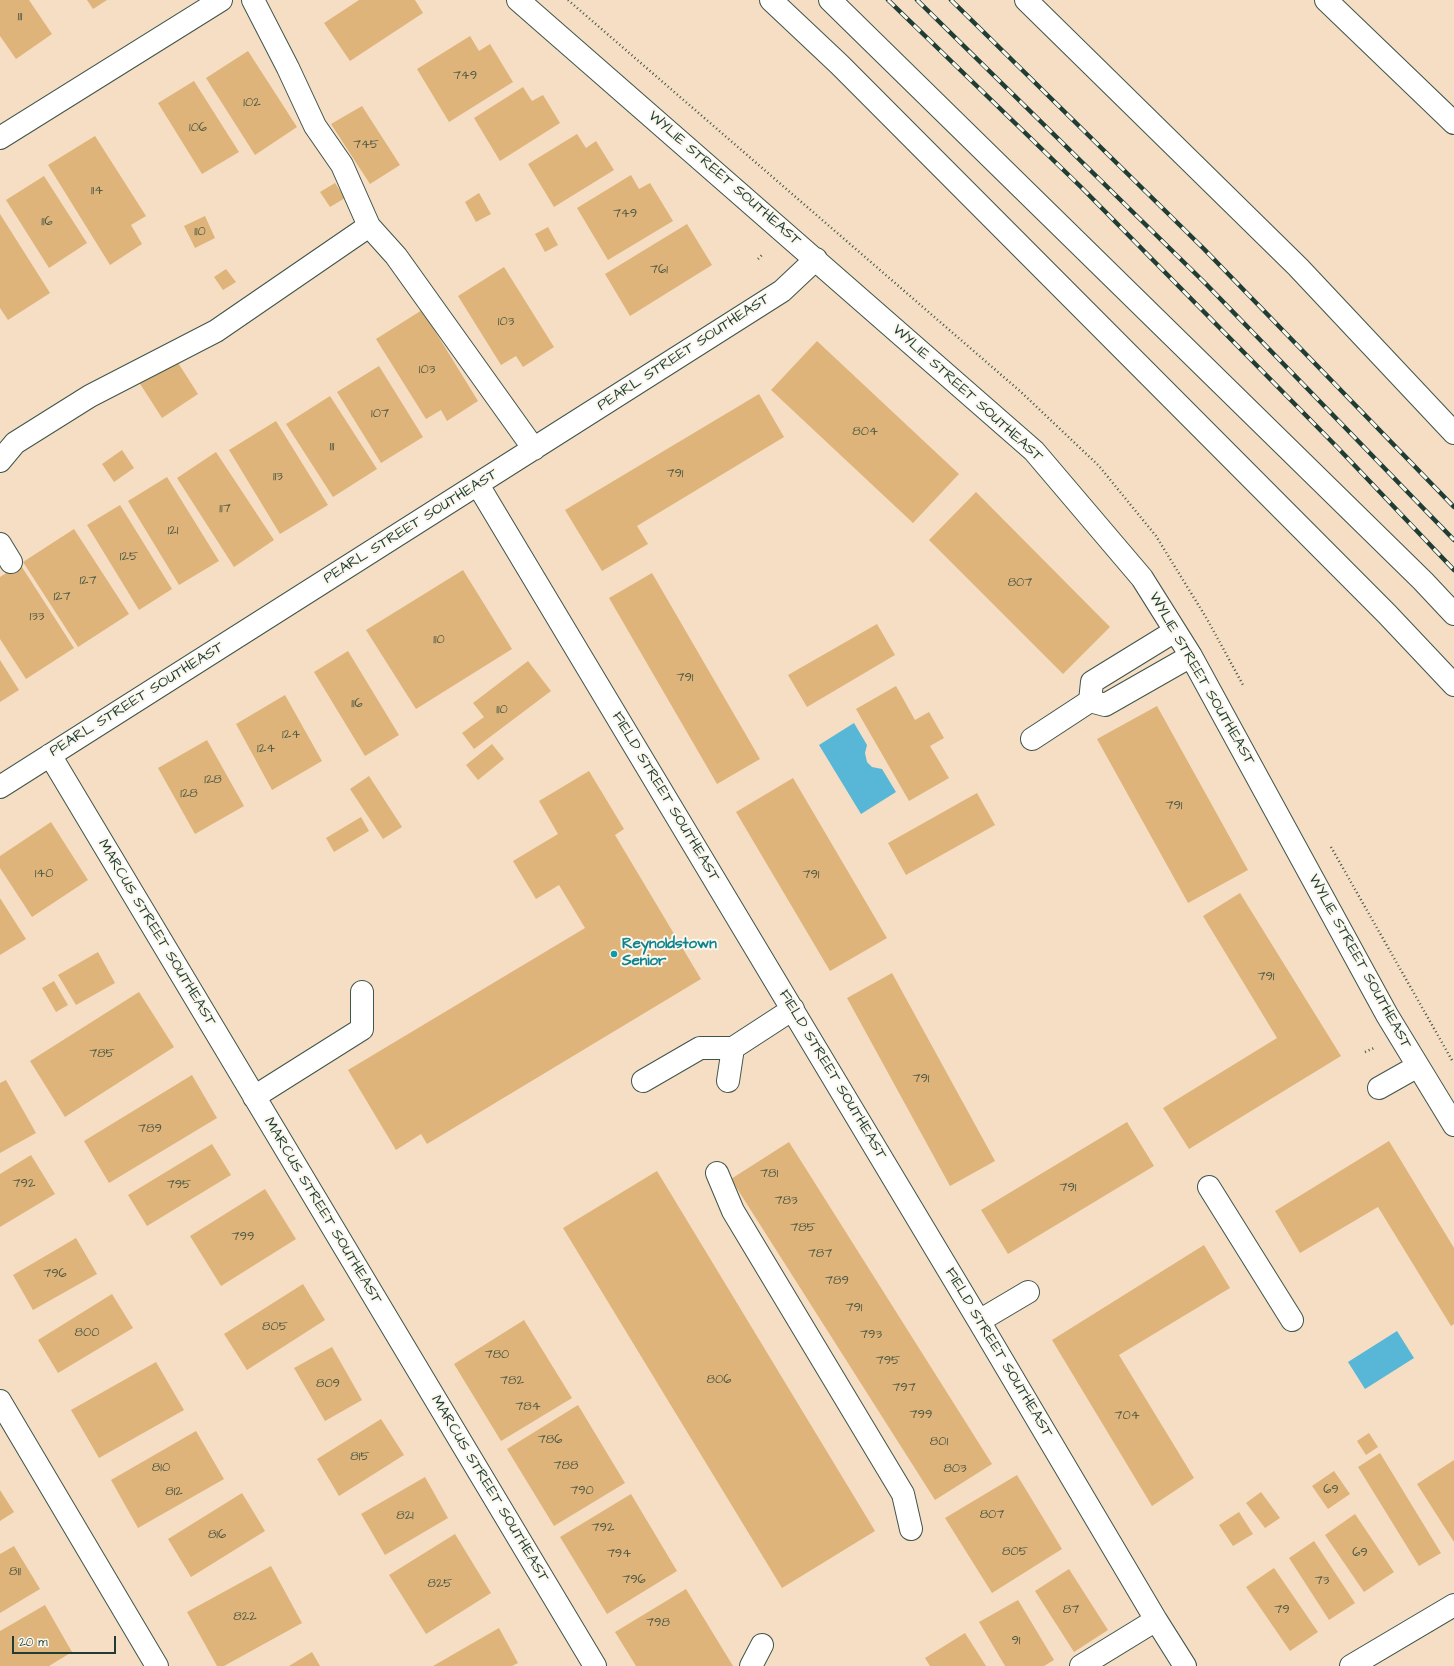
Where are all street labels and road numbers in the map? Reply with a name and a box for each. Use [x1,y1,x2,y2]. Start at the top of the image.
street label: WYLIE STREET SOUTHEAST [644,108,804,250]
street label: PEARL STREET SOUTHEAST [594,290,774,416]
street label: WYLIE STREET SOUTHEAST [888,322,1046,466]
street label: PEARL STREET SOUTHEAST [321,466,501,588]
street label: WYLIE STREET SOUTHEAST [1144,589,1258,769]
street label: PEARL STREET SOUTHEAST [47,639,227,761]
street label: FIELD STREET SOUTHEAST [607,709,723,885]
street label: MARCUS STREET SOUTHEAST [93,837,219,1029]
street label: WYLIE STREET SOUTHEAST [1304,872,1414,1052]
street label: FIELD STREET SOUTHEAST [774,987,890,1163]
street label: MARCUS STREET SOUTHEAST [259,1115,385,1307]
street label: FIELD STREET SOUTHEAST [940,1265,1056,1441]
street label: MARCUS STREET SOUTHEAST [426,1393,552,1585]

